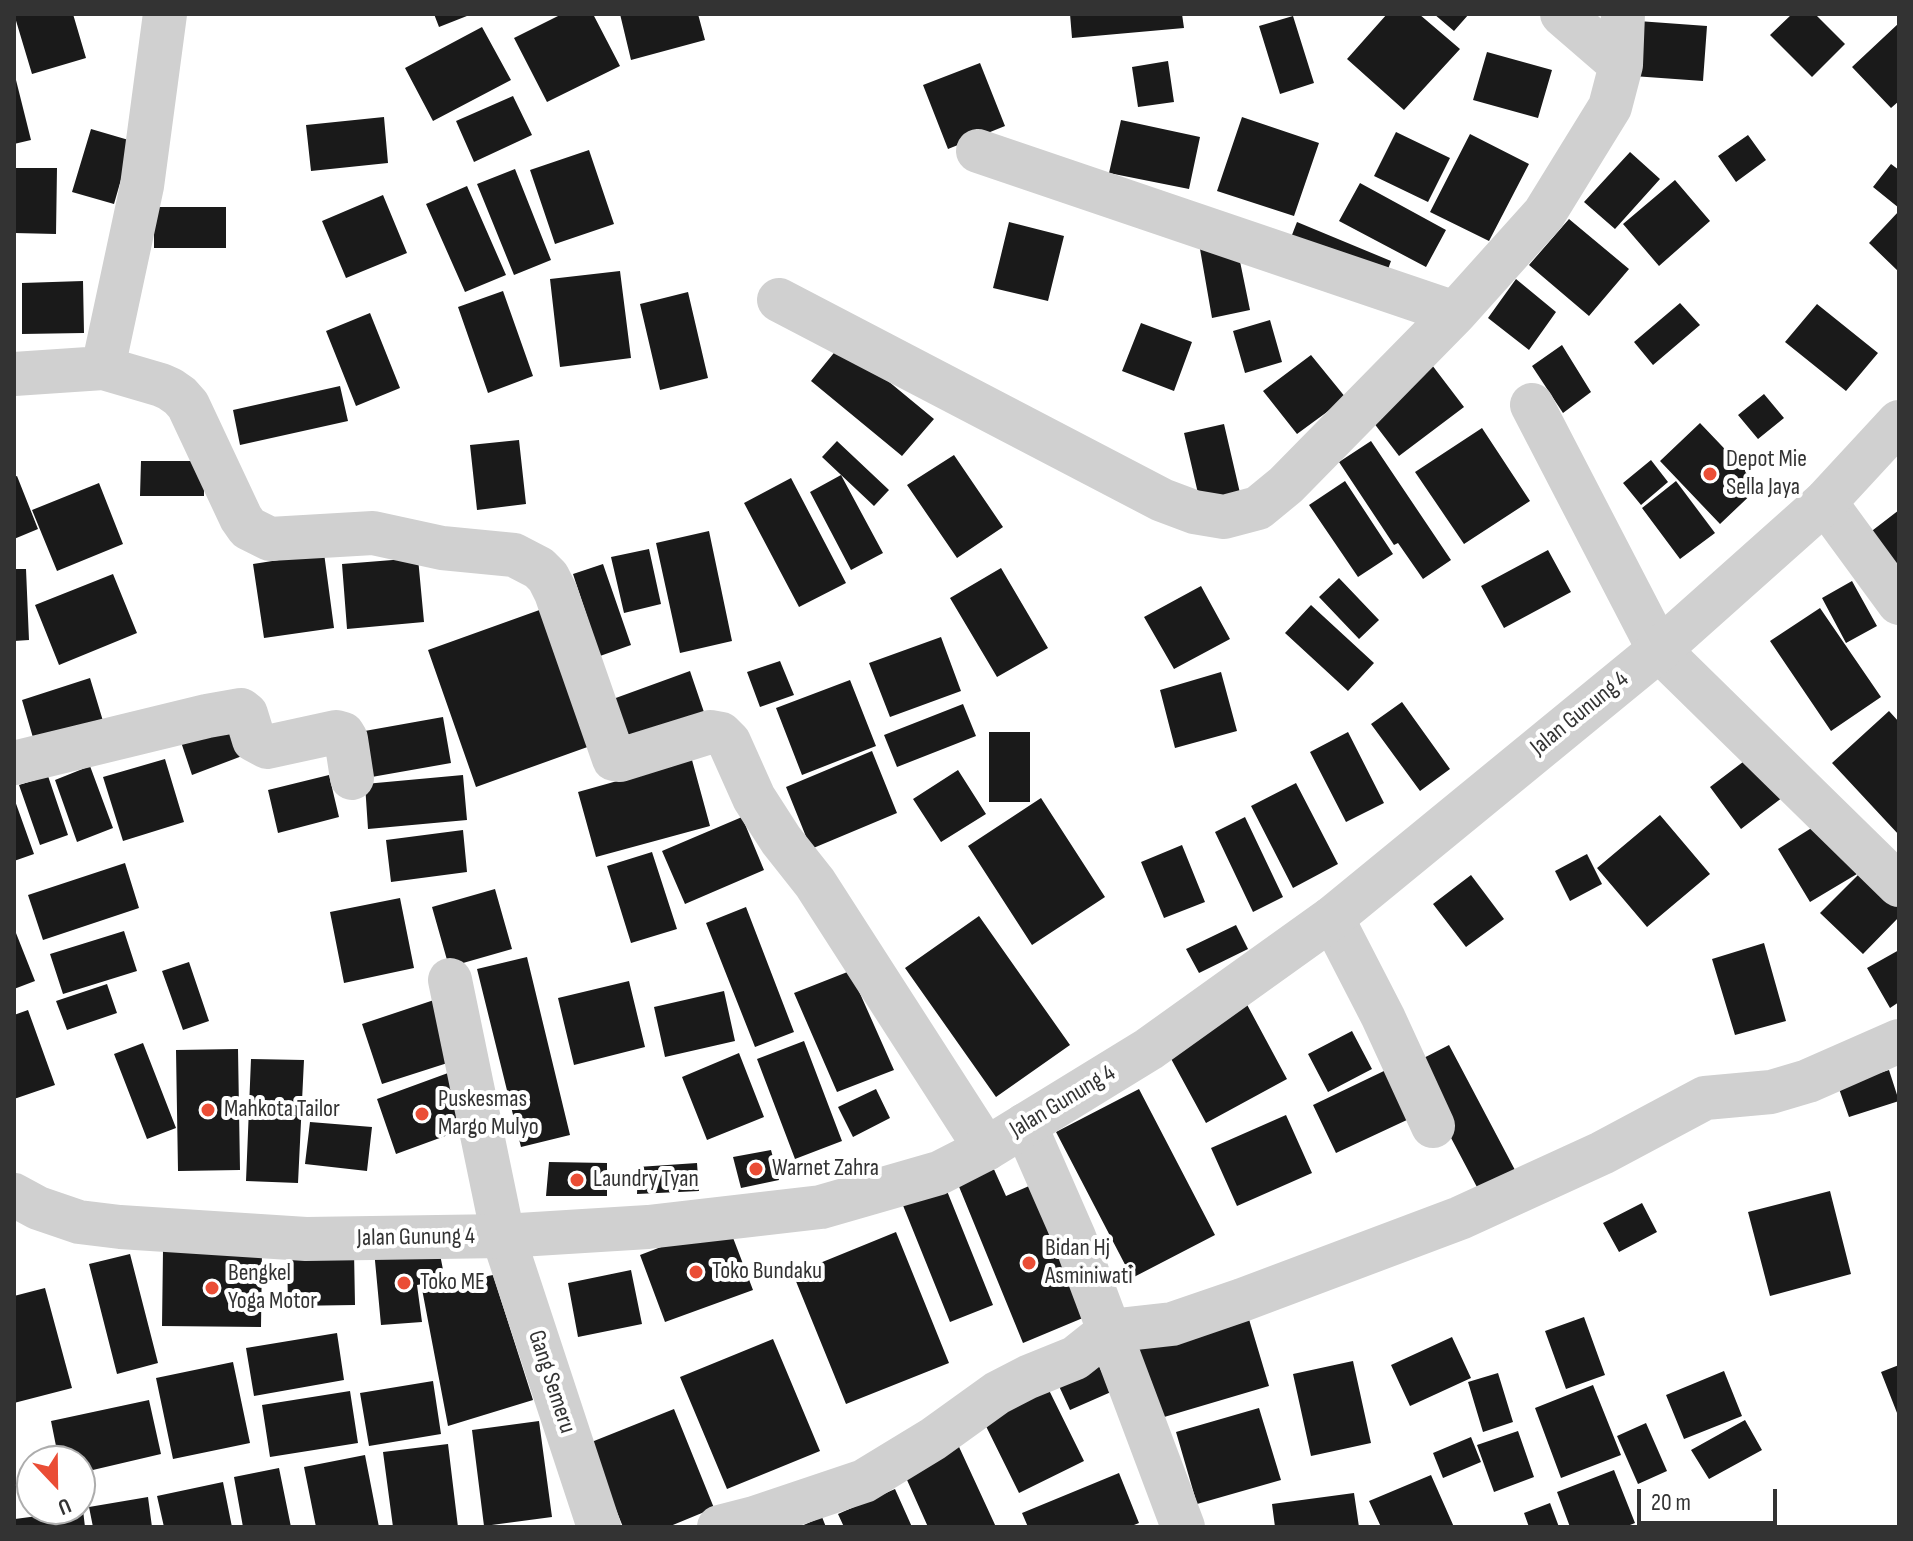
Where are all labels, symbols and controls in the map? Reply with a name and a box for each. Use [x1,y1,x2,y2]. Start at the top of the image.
place label: Depot Mie Sella Jaya [1726,446,1807,502]
marker: Depot Mie Sella Jaya [1701,465,1719,483]
street label: Jalan Gunung 4 [1525,666,1635,762]
street label: Jalan Gunung 4 [1005,1059,1121,1145]
place label: Puskesmas Margo Mulyo [438,1086,539,1142]
place label: Mahkota Tailor [224,1096,340,1124]
marker: Mahkota Tailor [199,1101,217,1119]
marker: Puskesmas Margo Mulyo [413,1105,431,1123]
place label: Warnet Zahra [772,1155,879,1183]
marker: Warnet Zahra [747,1160,765,1178]
place label: Laundry Tyan [593,1166,699,1194]
marker: Laundry Tyan [568,1171,586,1189]
street label: Jalan Gunung 4 [357,1223,475,1253]
place label: Bidan Hj Asminiwati [1045,1235,1133,1291]
marker: Bidan Hj Asminiwati [1020,1254,1038,1272]
place label: Toko Bundaku [712,1258,822,1286]
place label: Bengkel Yoga Motor [228,1260,317,1316]
marker: Toko Bundaku [687,1263,705,1281]
place label: Toko ME [420,1269,485,1297]
marker: Toko ME [395,1274,413,1292]
marker: Bengkel Yoga Motor [203,1279,221,1297]
street label: Gang Semeru [521,1327,581,1437]
north arrow [16,1445,96,1525]
scale bar [1641,1473,1781,1523]
text: 20 m [1651,1488,1691,1517]
text: U [54,1491,75,1521]

